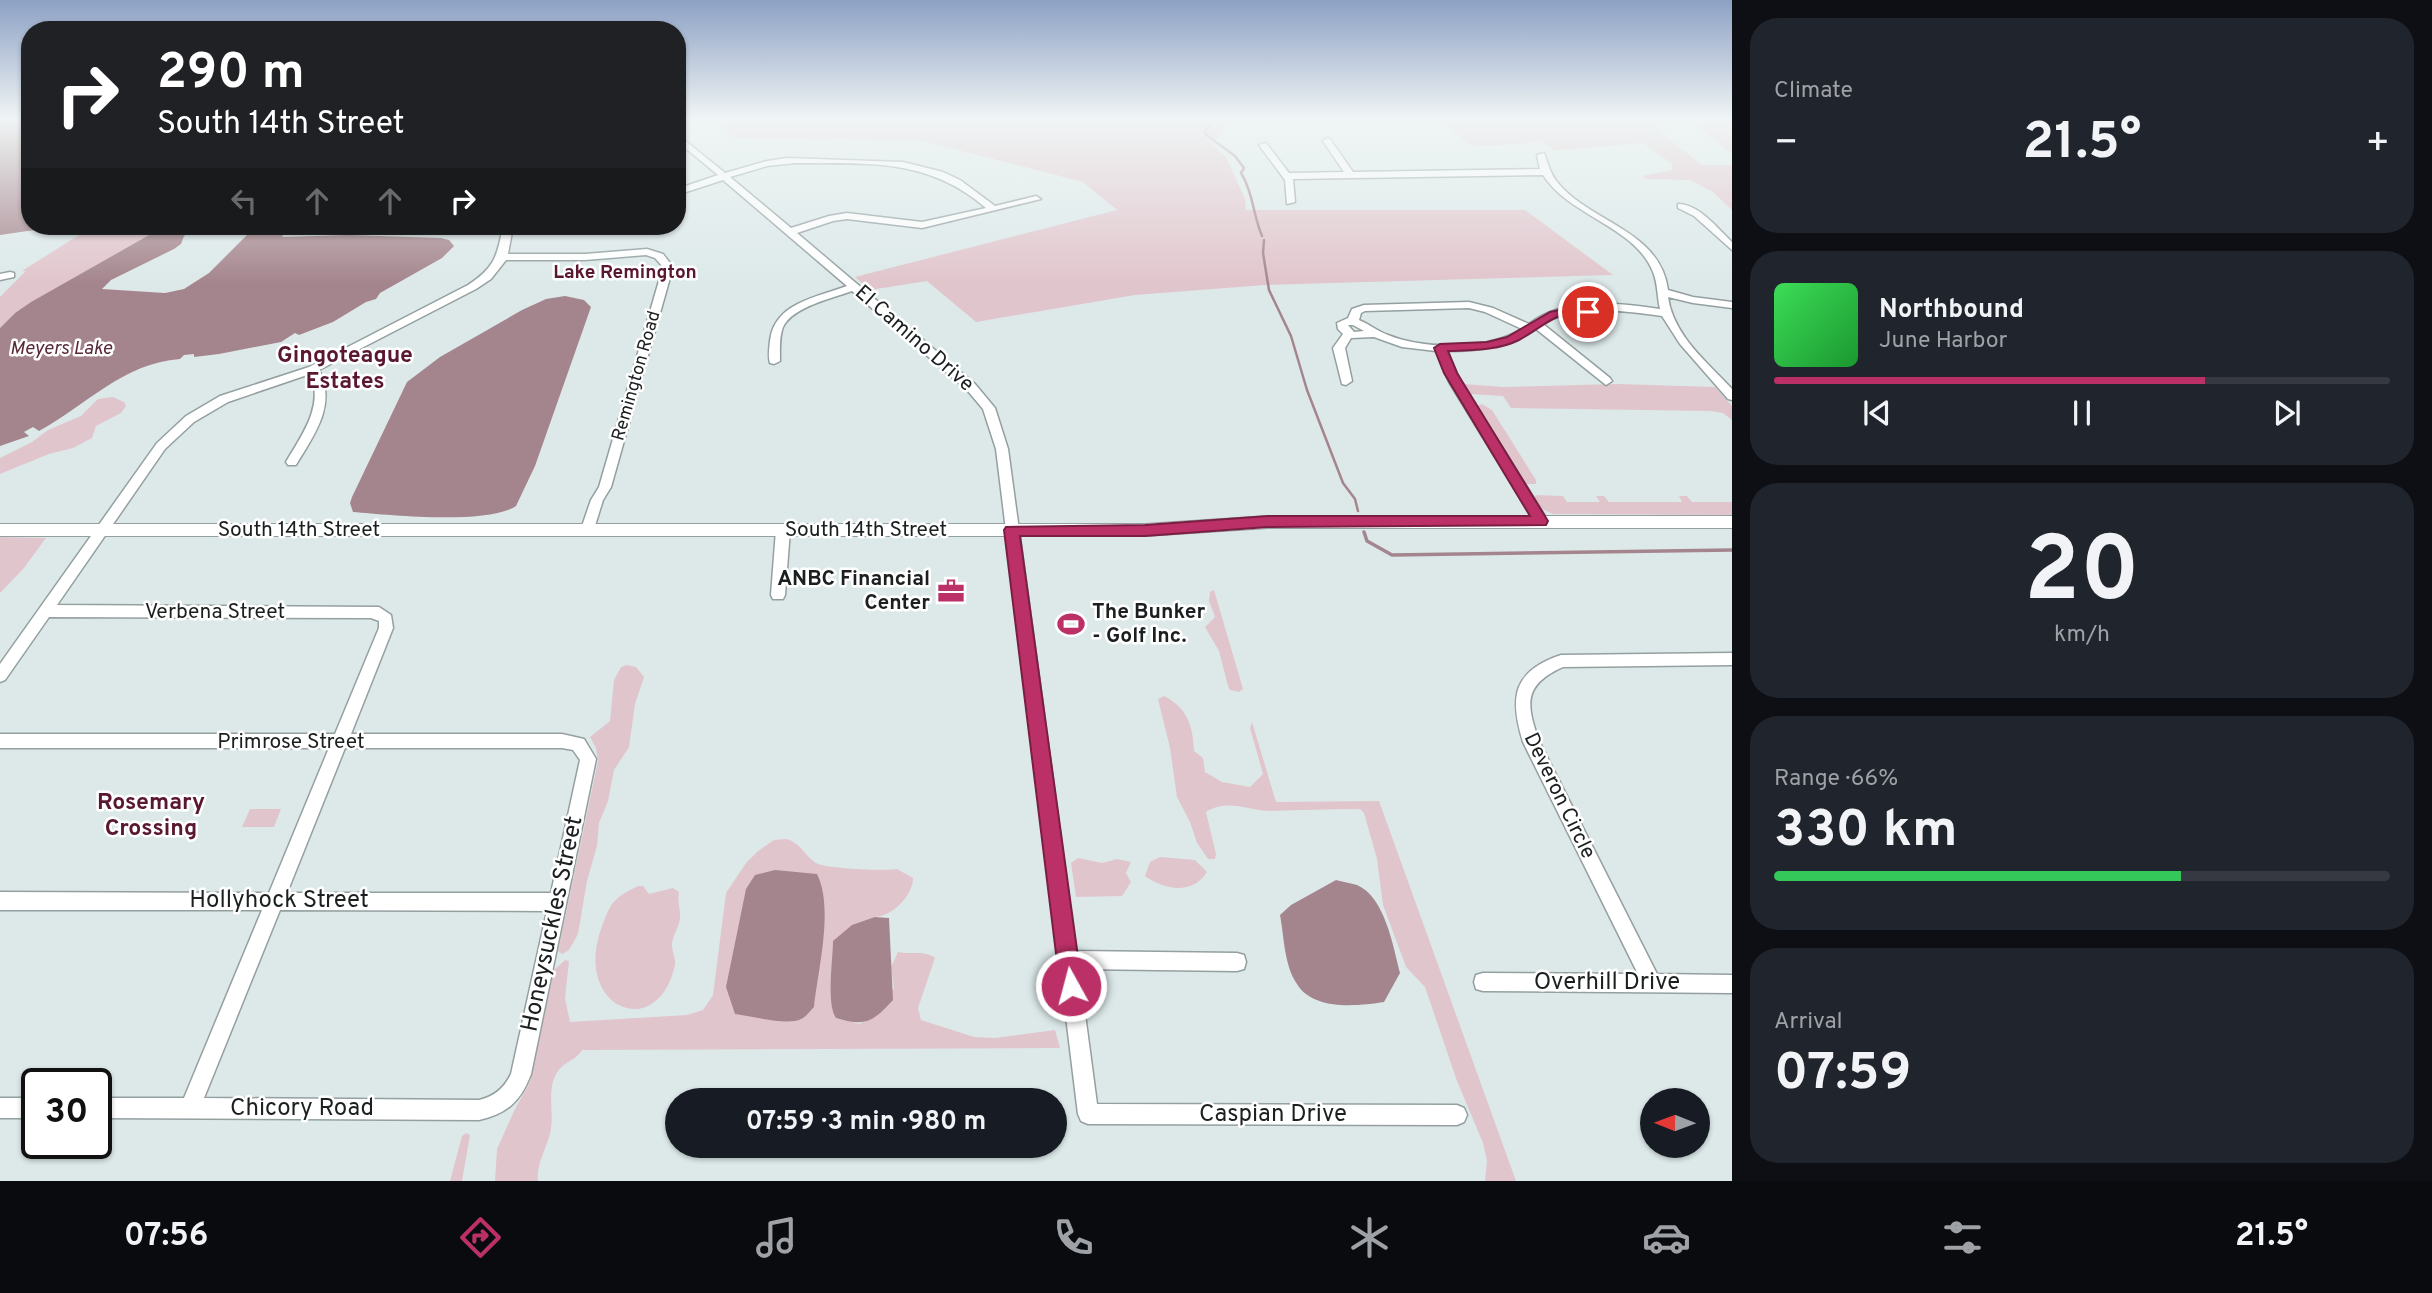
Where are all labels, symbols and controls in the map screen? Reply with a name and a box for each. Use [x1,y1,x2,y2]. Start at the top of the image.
text: 290 m [157,44,305,106]
icon: right [42,49,133,140]
text: Climate [1774,77,1853,106]
text: South 14th Street [157,105,405,145]
text: 21.5° [2023,111,2141,177]
text: − [1774,120,1799,169]
text: + [2365,120,2390,169]
icon: left [225,182,263,220]
icon: ahead [298,182,336,220]
icon: ahead [371,182,409,220]
icon: right [444,182,482,220]
district label: Lake Remington [553,261,697,285]
street label: El Camino Drive [849,280,979,398]
pin [1558,282,1618,342]
icon: arrive [1569,293,1607,331]
text: Northbound [1879,294,2024,327]
street label: Remington Road [607,308,667,444]
text: June Harbor [1879,327,2007,356]
water label: Meyers Lake [10,337,112,361]
district label: Gingoteague Estates [277,342,413,397]
icon: previous [1858,394,1896,432]
icon: pause [2063,394,2101,432]
icon: next [2268,394,2306,432]
street label: South 14th Street [218,517,380,544]
street label: South 14th Street [785,517,947,544]
text: 20 [2024,518,2140,633]
place label: ANBC Financial Center [777,566,930,617]
office icon: ANBC Financial Center [936,576,966,606]
street label: Verbena Street [145,599,285,626]
place label: The Bunker - Golf Inc. [1092,599,1205,650]
sports icon: The Bunker - Golf Inc. [1056,609,1086,639]
text: km/h [2054,621,2110,650]
street label: Primrose Street [217,729,365,756]
street label: Deveron Circle [1517,729,1601,863]
text: Range · 66% [1774,765,1898,794]
district label: Rosemary Crossing [97,789,205,844]
text: 330 km [1774,799,1957,865]
street label: Honeysuckles Street [515,813,591,1035]
street label: Hollyhock Street [189,886,369,916]
position arrow [1034,949,1108,1023]
street label: Overhill Drive [1534,968,1680,998]
text: Arrival [1774,1008,1843,1037]
text: 07:59 [1774,1042,1912,1108]
speed limit sign: 30 [21,1068,112,1159]
north arrow [1640,1088,1710,1158]
map controls [1640,1088,1710,1158]
street label: Chicory Road [230,1094,374,1124]
street label: Caspian Drive [1199,1100,1347,1130]
text: 07:59 · 3 min · 980 m [746,1106,986,1139]
icon: directions [456,1213,505,1262]
icon: music [752,1213,801,1262]
icon: phone [1049,1213,1098,1262]
icon: climate [1345,1213,1394,1262]
icon: car [1642,1213,1691,1262]
icon: filters [1938,1213,1987,1262]
text: 07:56 [124,1217,208,1257]
text: 21.5° [2235,1217,2308,1257]

